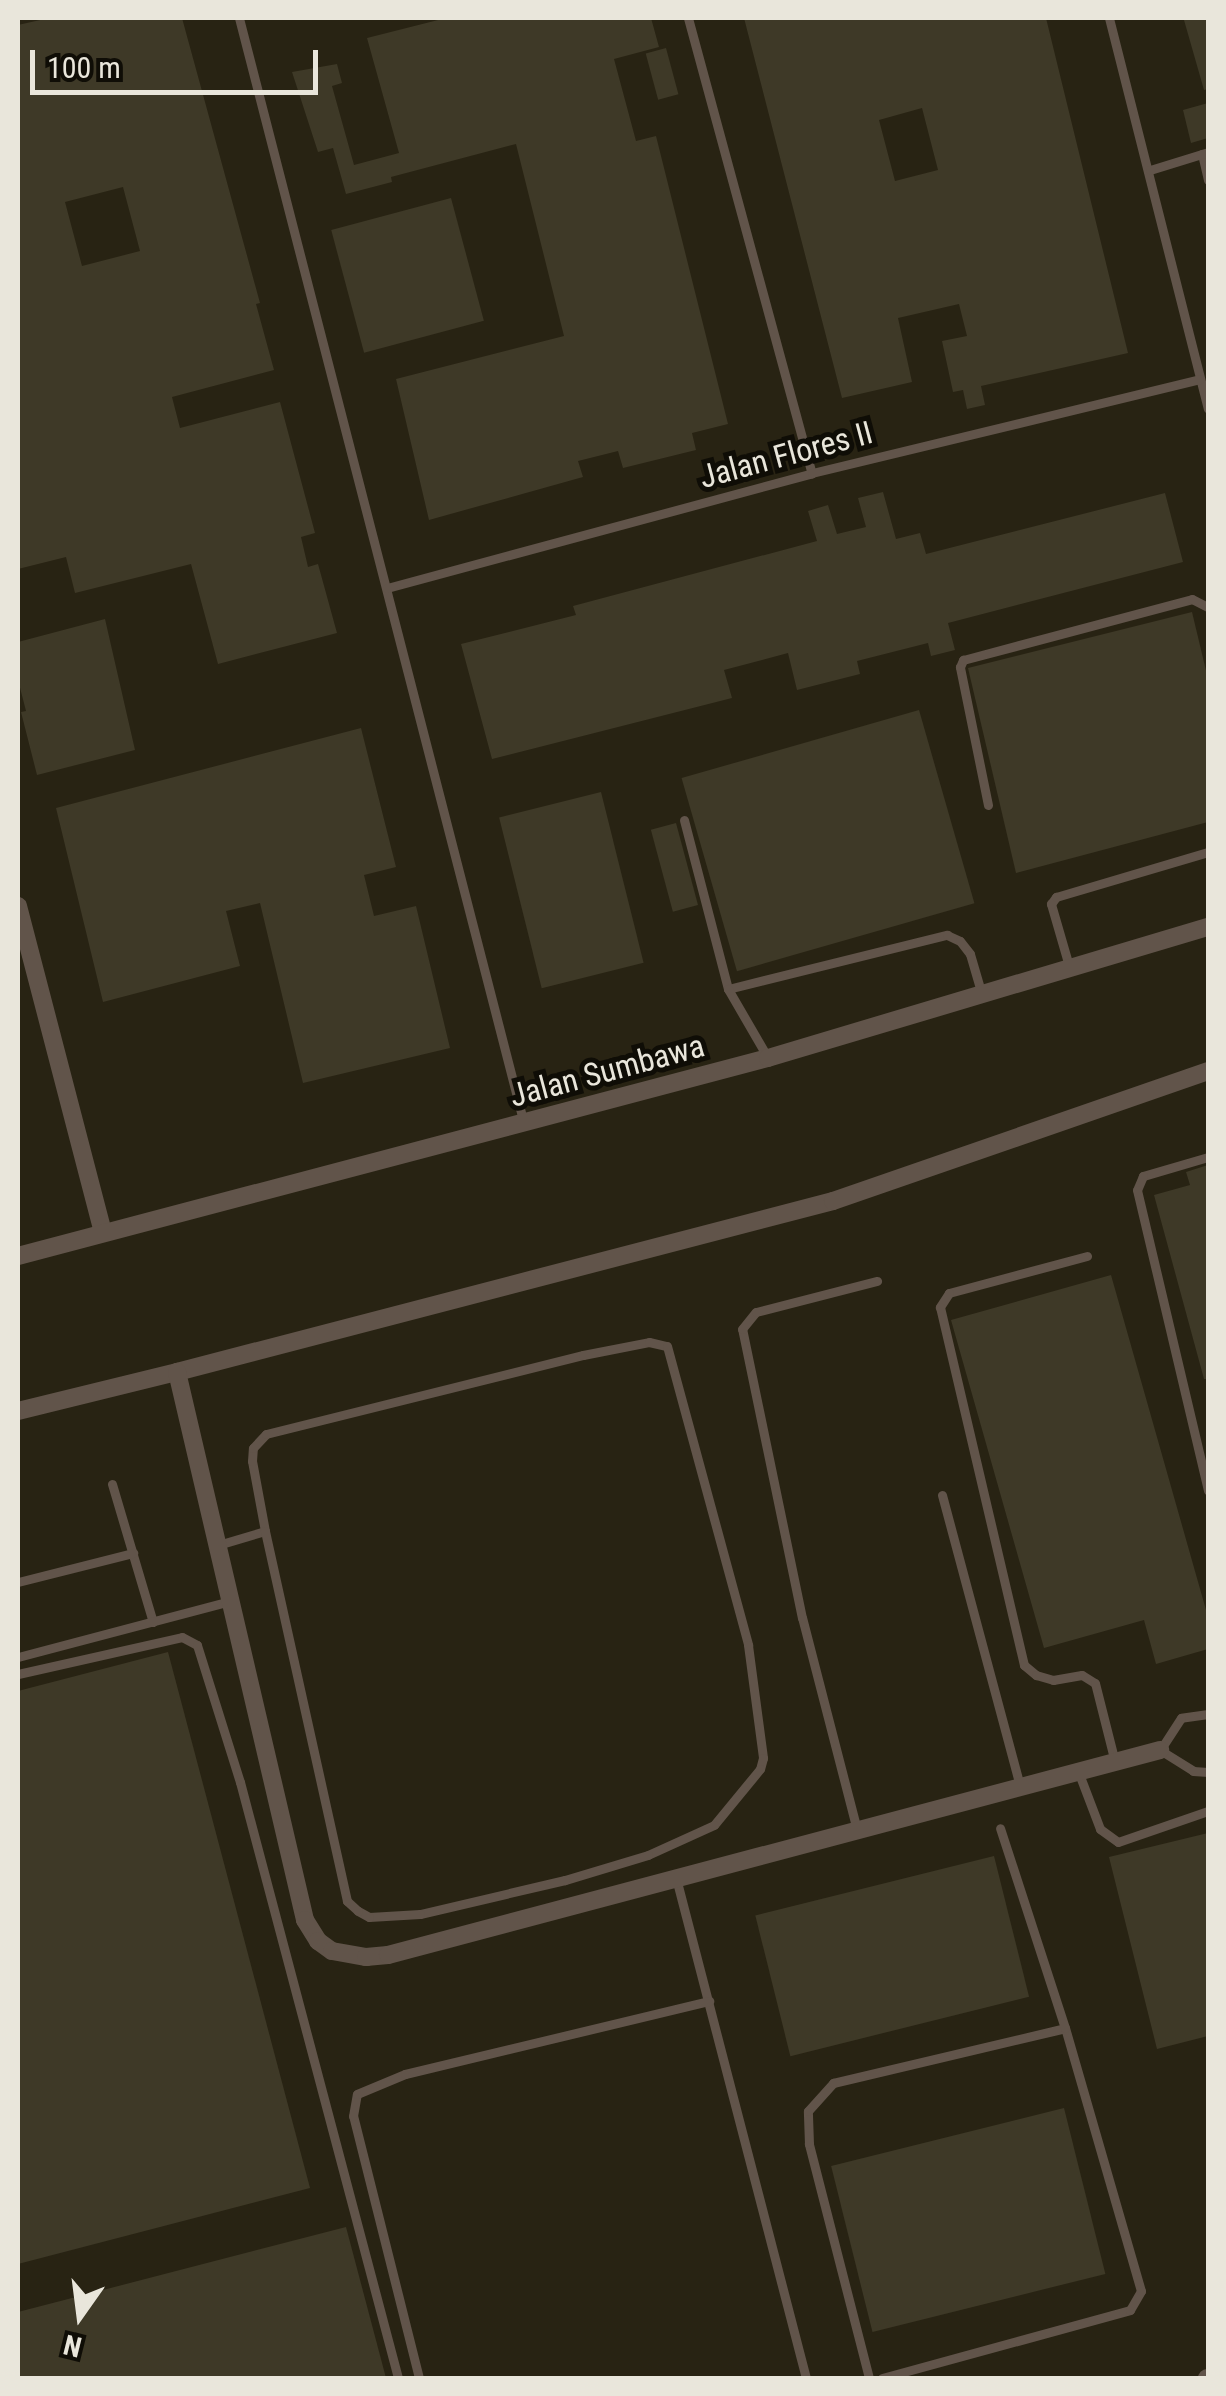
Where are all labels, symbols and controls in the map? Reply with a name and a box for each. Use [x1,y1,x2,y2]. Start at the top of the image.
scale bar [35,30,322,92]
text: 100 m [47,50,121,85]
street label: Jalan Flores II [695,413,877,497]
street label: Jalan Sumbawa [506,1027,708,1115]
north arrow [30,2266,130,2366]
text: N [60,2328,85,2364]

